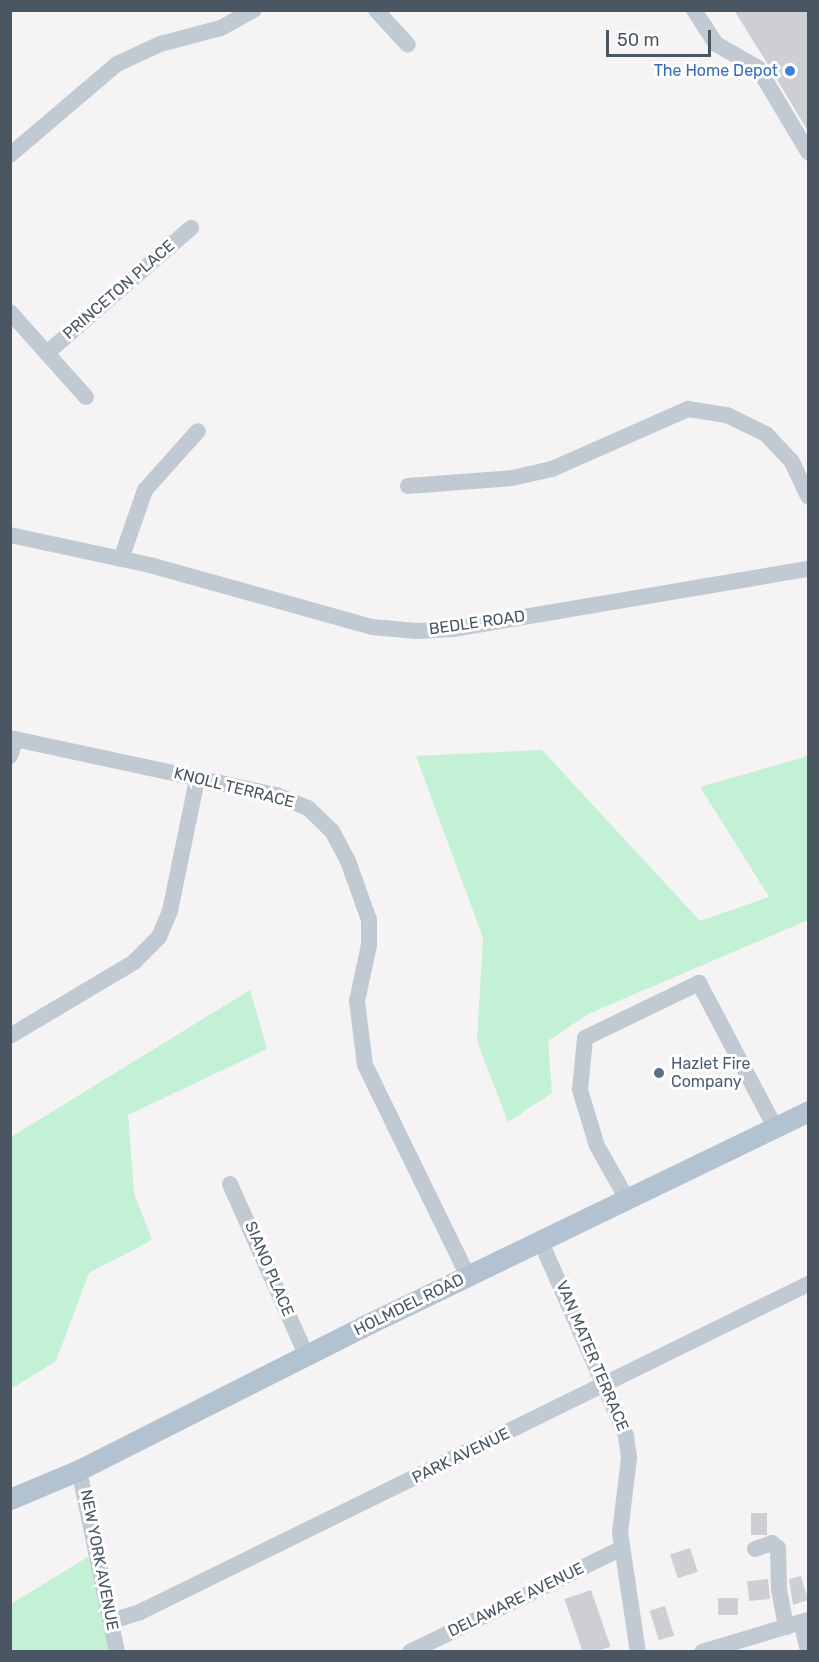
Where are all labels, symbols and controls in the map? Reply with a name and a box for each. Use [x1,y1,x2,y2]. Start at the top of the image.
scale bar [609,18,714,56]
text: 50 m [617,29,660,51]
place label: The Home Depot [654,61,778,81]
marker: The Home Depot [783,64,797,78]
street label: PRINCETON PLACE [59,236,179,344]
street label: BEDLE ROAD [428,607,526,639]
street label: KNOLL TERRACE [171,764,297,812]
place label: Hazlet Fire Company [671,1054,750,1092]
marker: Hazlet Fire Company [652,1066,666,1080]
street label: SIANO PLACE [240,1219,298,1319]
street label: HOLMDEL ROAD [351,1270,467,1340]
street label: VAN MATER TERRACE [552,1278,632,1434]
street label: PARK AVENUE [409,1424,513,1488]
street label: NEW YORK AVENUE [76,1487,122,1633]
street label: DELAWARE AVENUE [445,1559,587,1641]

